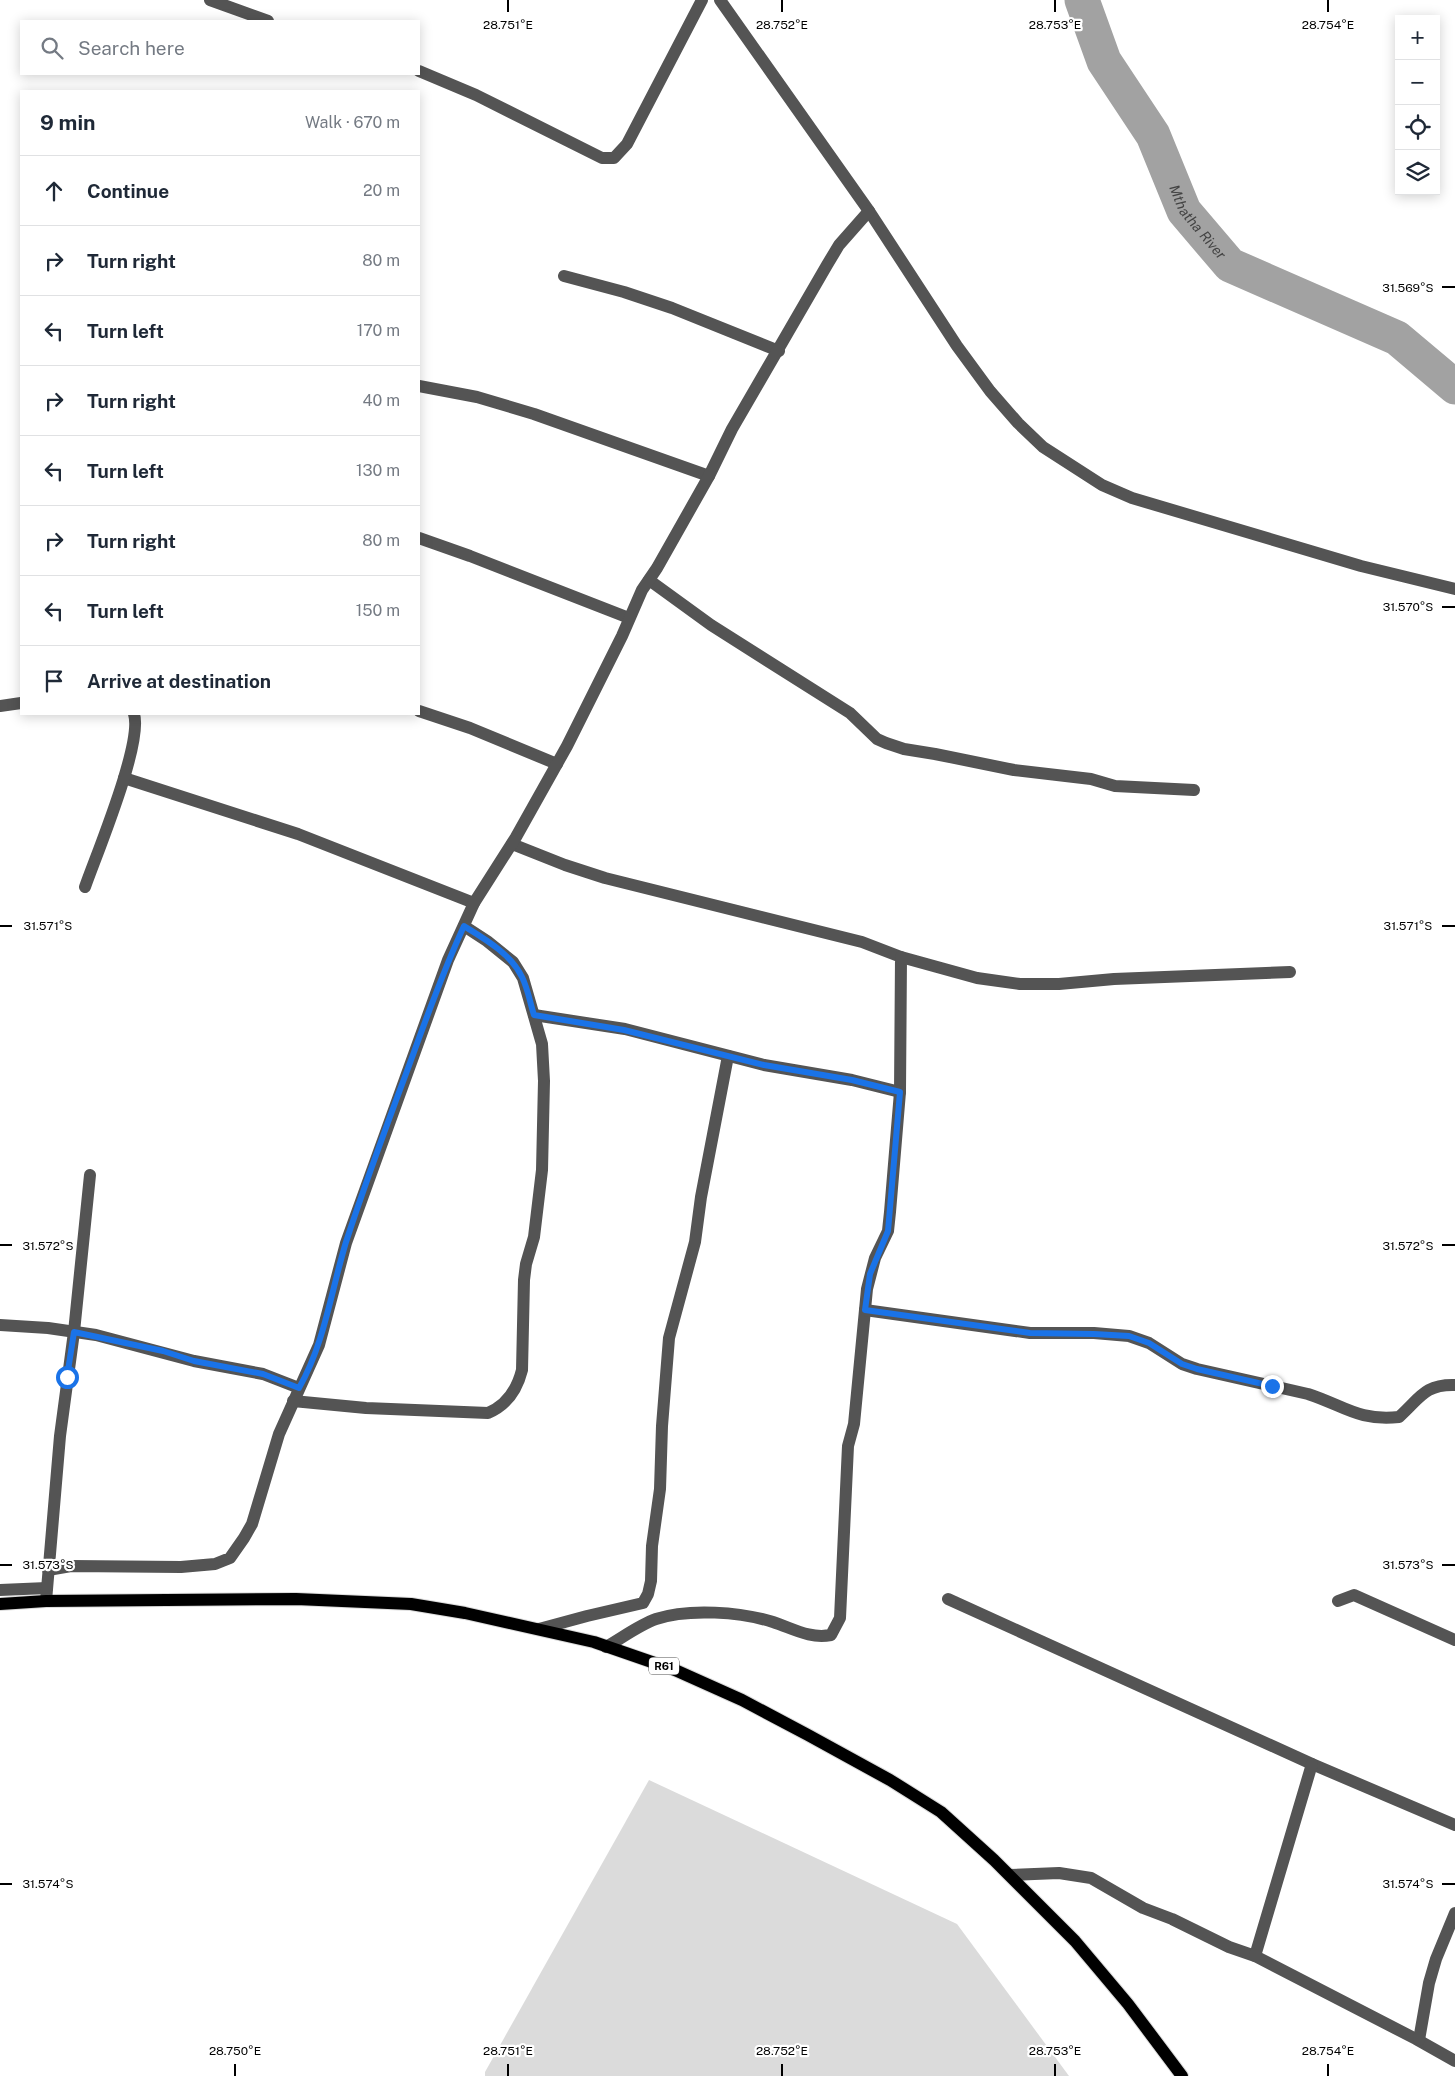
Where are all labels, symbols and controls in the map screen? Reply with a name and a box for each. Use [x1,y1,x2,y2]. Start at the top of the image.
map controls [1395,15,1440,195]
button: + [1395,15,1440,60]
text: 28.751°E [483,18,533,32]
text: 28.752°E [756,18,808,32]
text: 28.753°E [1029,18,1081,32]
text: 28.754°E [1302,18,1354,32]
search box [20,20,420,75]
icon: search [38,34,66,62]
text: Search here [78,37,185,59]
button: − [1395,60,1440,105]
button: locate [1395,105,1440,150]
text: 9 min [40,110,96,135]
text: Walk · 670 m [305,113,400,132]
button: layers [1395,150,1440,195]
icon: ahead [40,177,68,205]
text: Continue [87,180,169,202]
text: 20 m [363,181,400,200]
water label: Mthatha River [1166,182,1230,263]
icon: right [40,247,68,275]
text: Turn right [87,250,176,272]
text: 80 m [362,251,400,270]
text: 31.569°S [1382,281,1434,295]
icon: left [40,317,68,345]
text: Turn left [87,320,164,342]
text: 170 m [357,321,400,340]
icon: right [40,387,68,415]
text: Turn right [87,390,176,412]
text: 40 m [362,391,400,410]
icon: left [40,457,68,485]
text: Turn left [87,460,164,482]
text: 130 m [356,461,400,480]
icon: right [40,527,68,555]
text: Turn right [87,530,176,552]
text: 80 m [362,531,400,550]
icon: left [40,597,68,625]
text: Turn left [87,600,164,622]
text: 31.570°S [1383,600,1433,614]
text: 150 m [356,601,400,620]
icon: arrive [40,667,68,695]
text: Arrive at destination [87,670,271,692]
text: 31.571°S [24,919,72,933]
text: 31.571°S [1384,919,1432,933]
text: 31.572°S [23,1239,73,1253]
text: 31.572°S [1383,1239,1433,1253]
route start [56,1366,79,1389]
route end [1261,1375,1284,1398]
text: 31.573°S [23,1558,73,1572]
text: 31.573°S [1383,1558,1433,1572]
road number: R61 [649,1658,679,1674]
text: 31.574°S [23,1877,73,1891]
text: 31.574°S [1383,1877,1433,1891]
text: 28.750°E [209,2044,261,2058]
text: 28.751°E [483,2044,533,2058]
text: 28.752°E [756,2044,808,2058]
text: 28.753°E [1029,2044,1081,2058]
text: 28.754°E [1302,2044,1354,2058]

